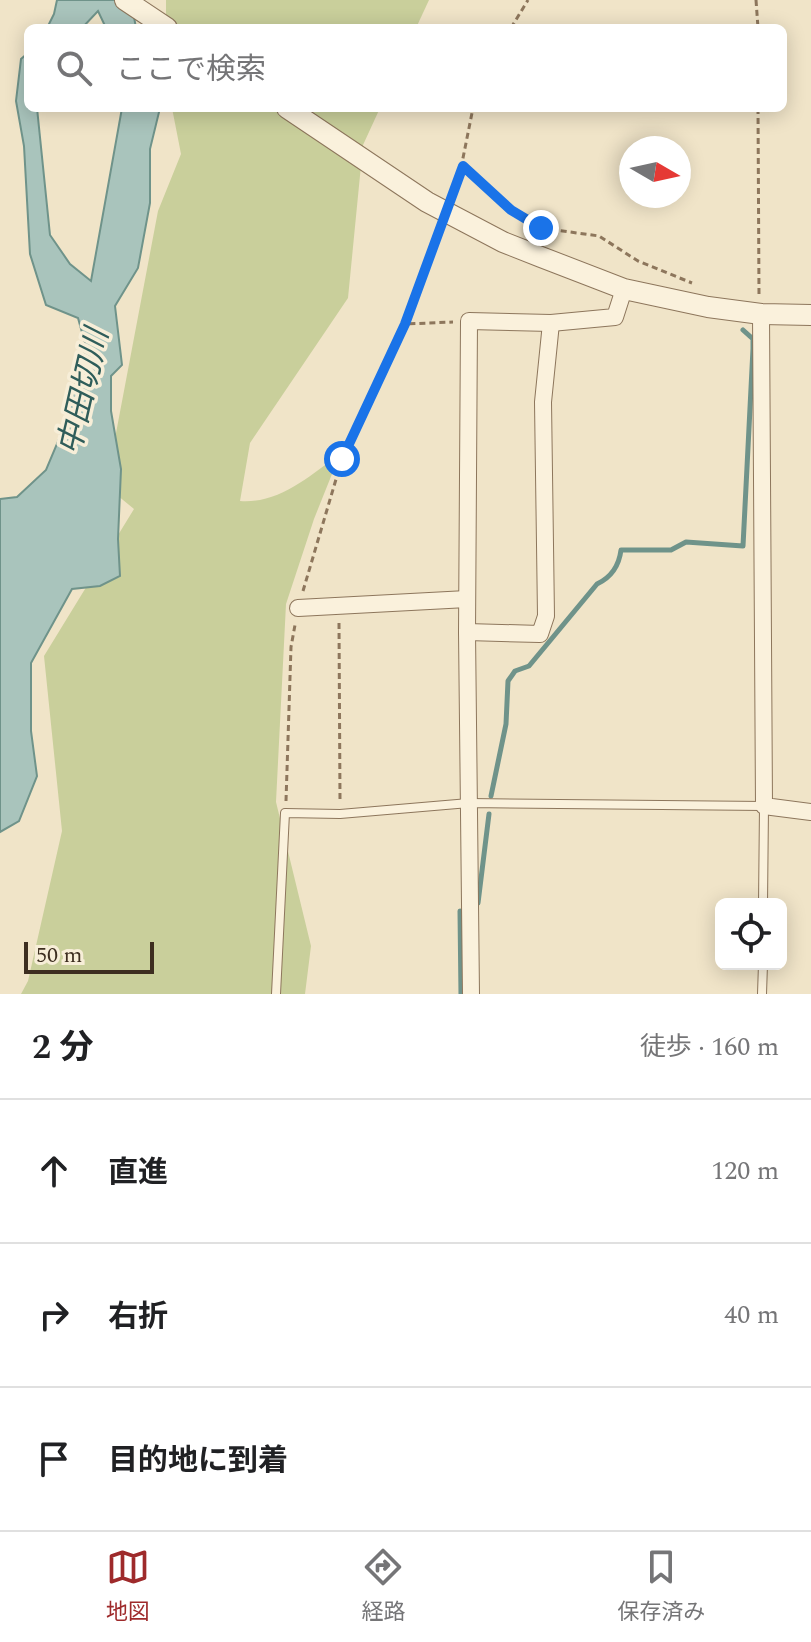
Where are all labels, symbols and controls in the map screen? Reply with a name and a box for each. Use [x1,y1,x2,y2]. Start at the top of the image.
search box [24,24,787,112]
icon: search [52,46,96,90]
text: ここで検索 [116,47,266,93]
north arrow [619,136,691,208]
route end [523,210,559,246]
water label: 中田切川 [46,321,123,460]
route start [324,441,360,477]
map controls [715,898,787,970]
button: locate [715,898,787,970]
scale bar [24,938,154,974]
text: 50 m [36,939,82,972]
text: 2 分 [32,1022,94,1074]
text: 徒歩 · 160 m [640,1027,779,1067]
icon: ahead [32,1149,76,1193]
text: 直進 [108,1150,168,1196]
text: 120 m [711,1151,779,1191]
icon: right [32,1293,76,1337]
text: 右折 [108,1294,168,1340]
text: 40 m [724,1295,779,1335]
icon: arrive [32,1437,76,1481]
text: 目的地に到着 [108,1438,288,1484]
tab: 地図 [106,1545,150,1629]
tab: 経路 [361,1545,405,1629]
tab: 保存済み [617,1545,705,1629]

